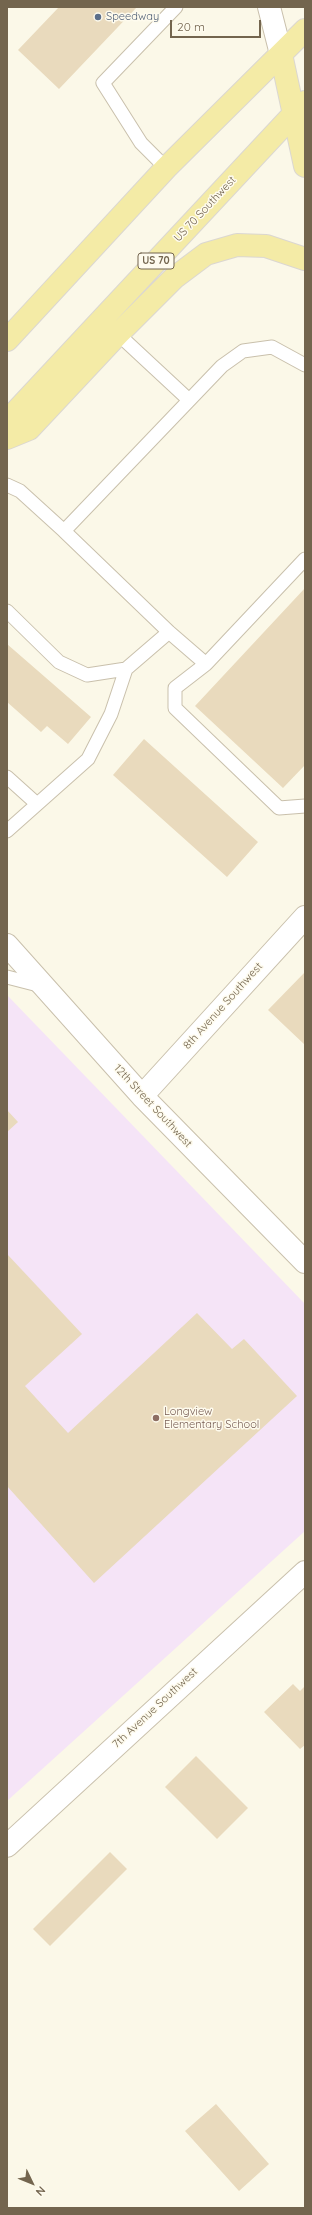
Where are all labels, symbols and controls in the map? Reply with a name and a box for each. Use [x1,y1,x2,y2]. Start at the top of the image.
place label: Speedway [106,10,159,24]
marker: Speedway [93,12,103,22]
scale bar [172,12,263,38]
text: 20 m [177,19,205,34]
street label: US 70 Southwest [171,174,239,244]
road number: US 70 [138,253,174,269]
street label: 8th Avenue Southwest [181,960,265,1052]
street label: 12th Street Southwest [111,1062,195,1150]
place label: Longview Elementary School [164,1405,259,1431]
marker: Longview Elementary School [151,1413,161,1423]
street label: 7th Avenue Southwest [110,1665,200,1751]
north arrow [12,2163,52,2203]
text: N [33,2183,49,2199]

